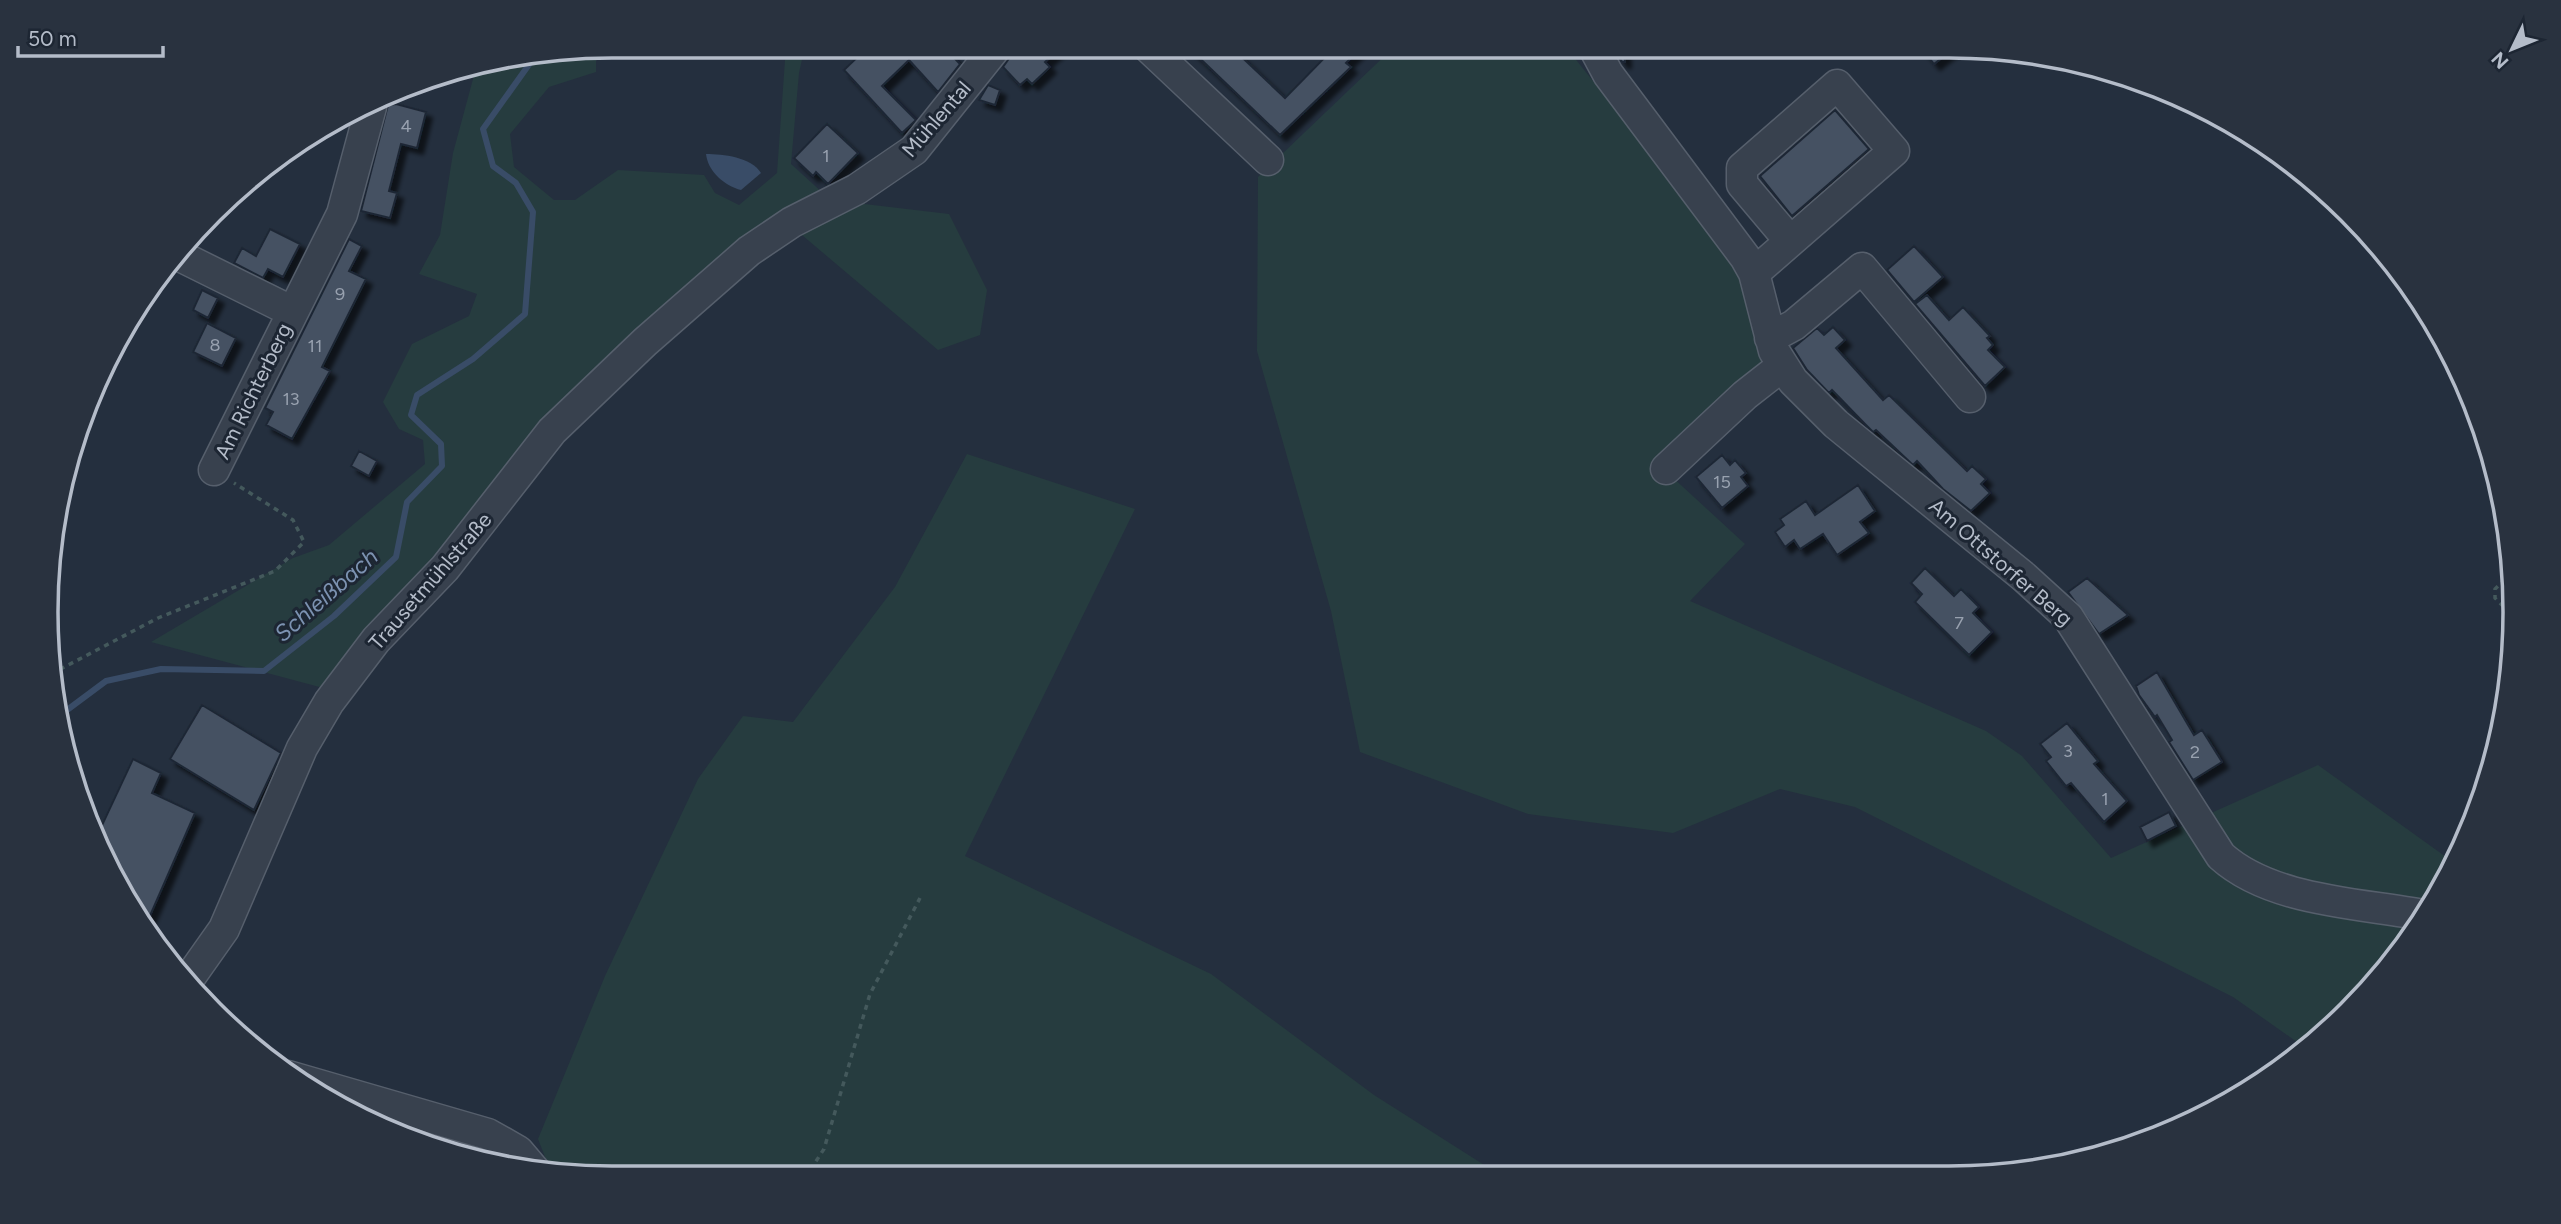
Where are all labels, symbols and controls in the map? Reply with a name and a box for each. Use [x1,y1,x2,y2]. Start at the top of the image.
scale bar [18,14,163,58]
north arrow [2477,14,2547,84]
text: 50 m [28,26,77,51]
text: N [2487,47,2513,73]
street label: Mühlental [896,76,976,162]
house number: 4 [400,115,412,137]
house number: 1 [822,145,830,167]
house number: 9 [335,283,345,305]
street label: Am Richterberg [209,319,297,463]
house number: 8 [209,334,221,356]
house number: 11 [308,335,322,357]
house number: 13 [282,388,300,410]
house number: 15 [1713,471,1731,493]
street label: Am Ottstorfer Berg [1924,493,2078,631]
street label: Trausetmühlstraße [363,507,497,655]
water label: Schleißbach [269,542,384,647]
house number: 7 [1954,612,1964,634]
house number: 3 [2063,740,2073,762]
house number: 2 [2190,741,2200,763]
house number: 1 [2101,788,2109,810]

